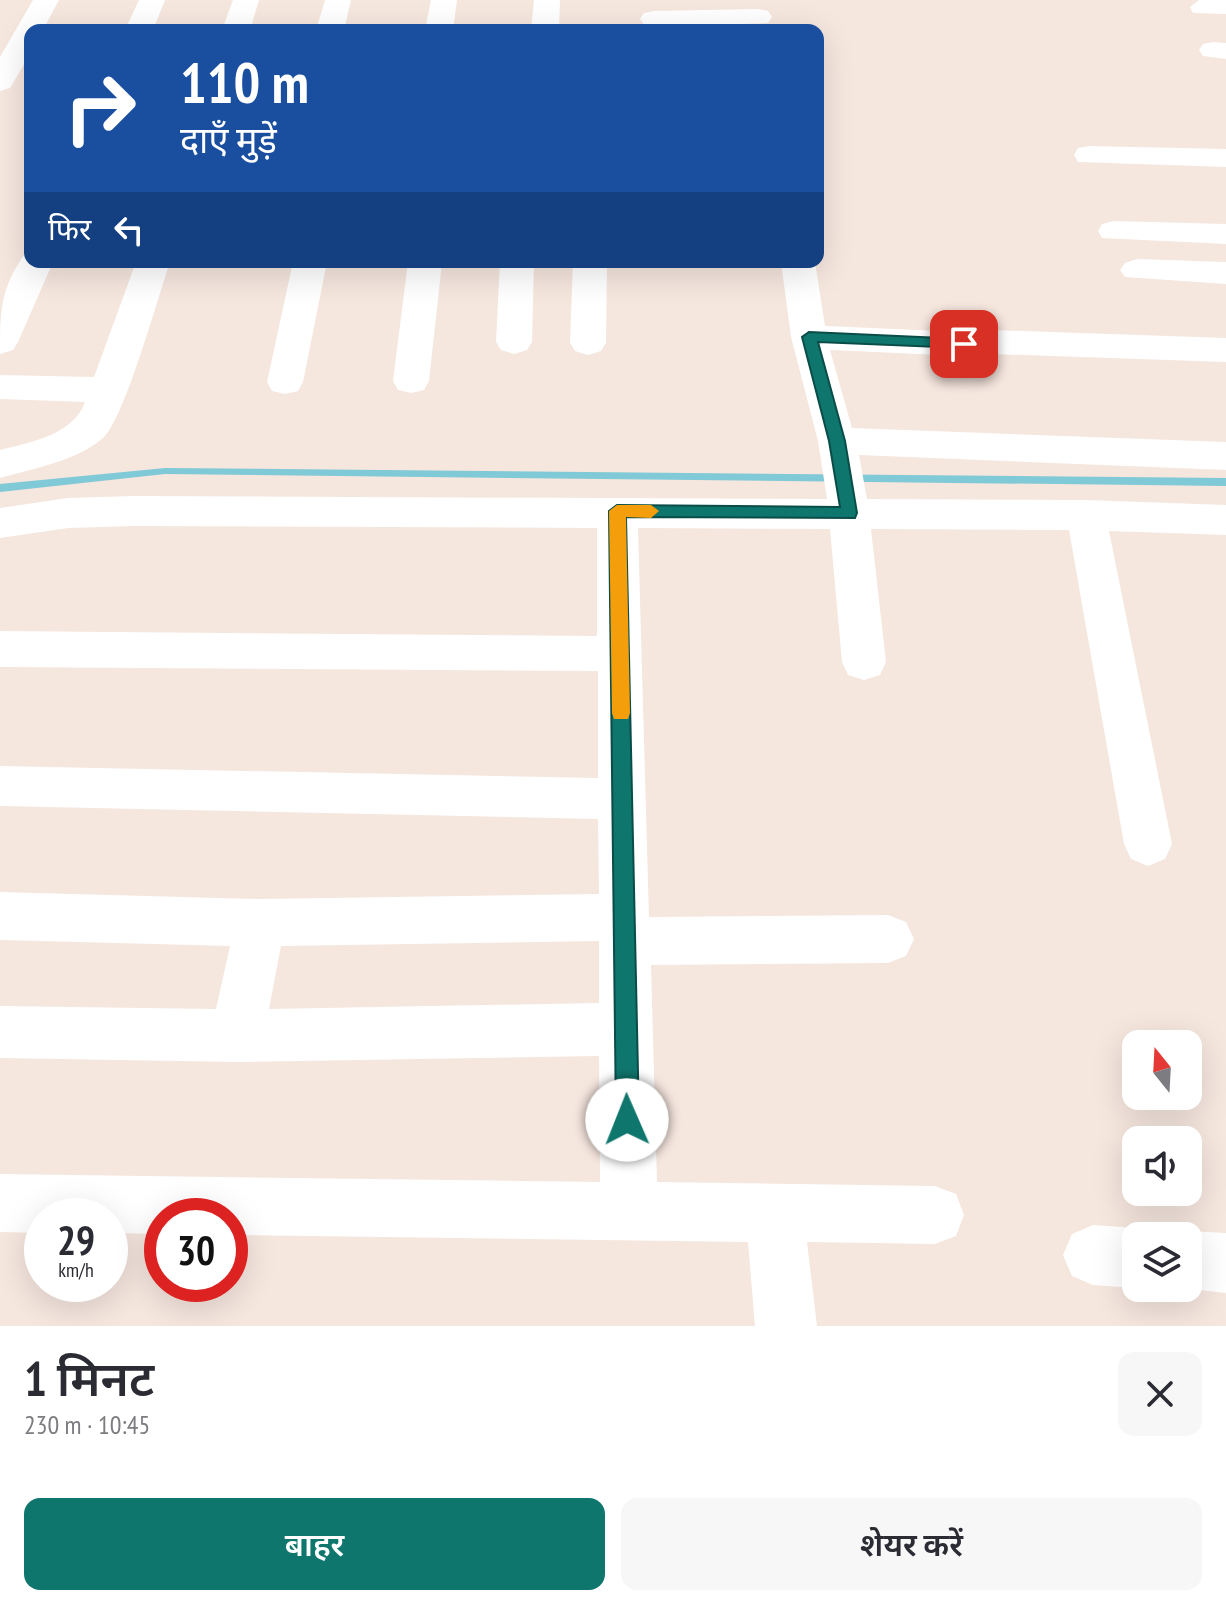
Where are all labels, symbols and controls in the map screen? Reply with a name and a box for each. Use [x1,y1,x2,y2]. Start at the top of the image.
text: 110 m [180,46,309,118]
icon: right [48,56,152,160]
text: दाएँ मुड़ें [180,116,277,163]
icon: left [107,208,151,252]
text: फिर [48,209,91,248]
pin [930,310,998,378]
icon: arrive [942,322,986,366]
north arrow [1122,1030,1202,1110]
map controls [1122,1030,1202,1302]
position arrow [585,1078,669,1162]
button: sound [1122,1126,1202,1206]
speed limit sign: 30 [144,1198,248,1302]
text: 29 [57,1214,95,1266]
button: layers [1122,1222,1202,1302]
text: km/h [58,1257,94,1283]
text: 1 मिनट [24,1347,154,1409]
button: close [1118,1352,1202,1436]
text: 230 m · 10:45 [24,1408,150,1441]
button: बाहर [24,1498,605,1590]
button: शेयर करें [621,1498,1202,1590]

